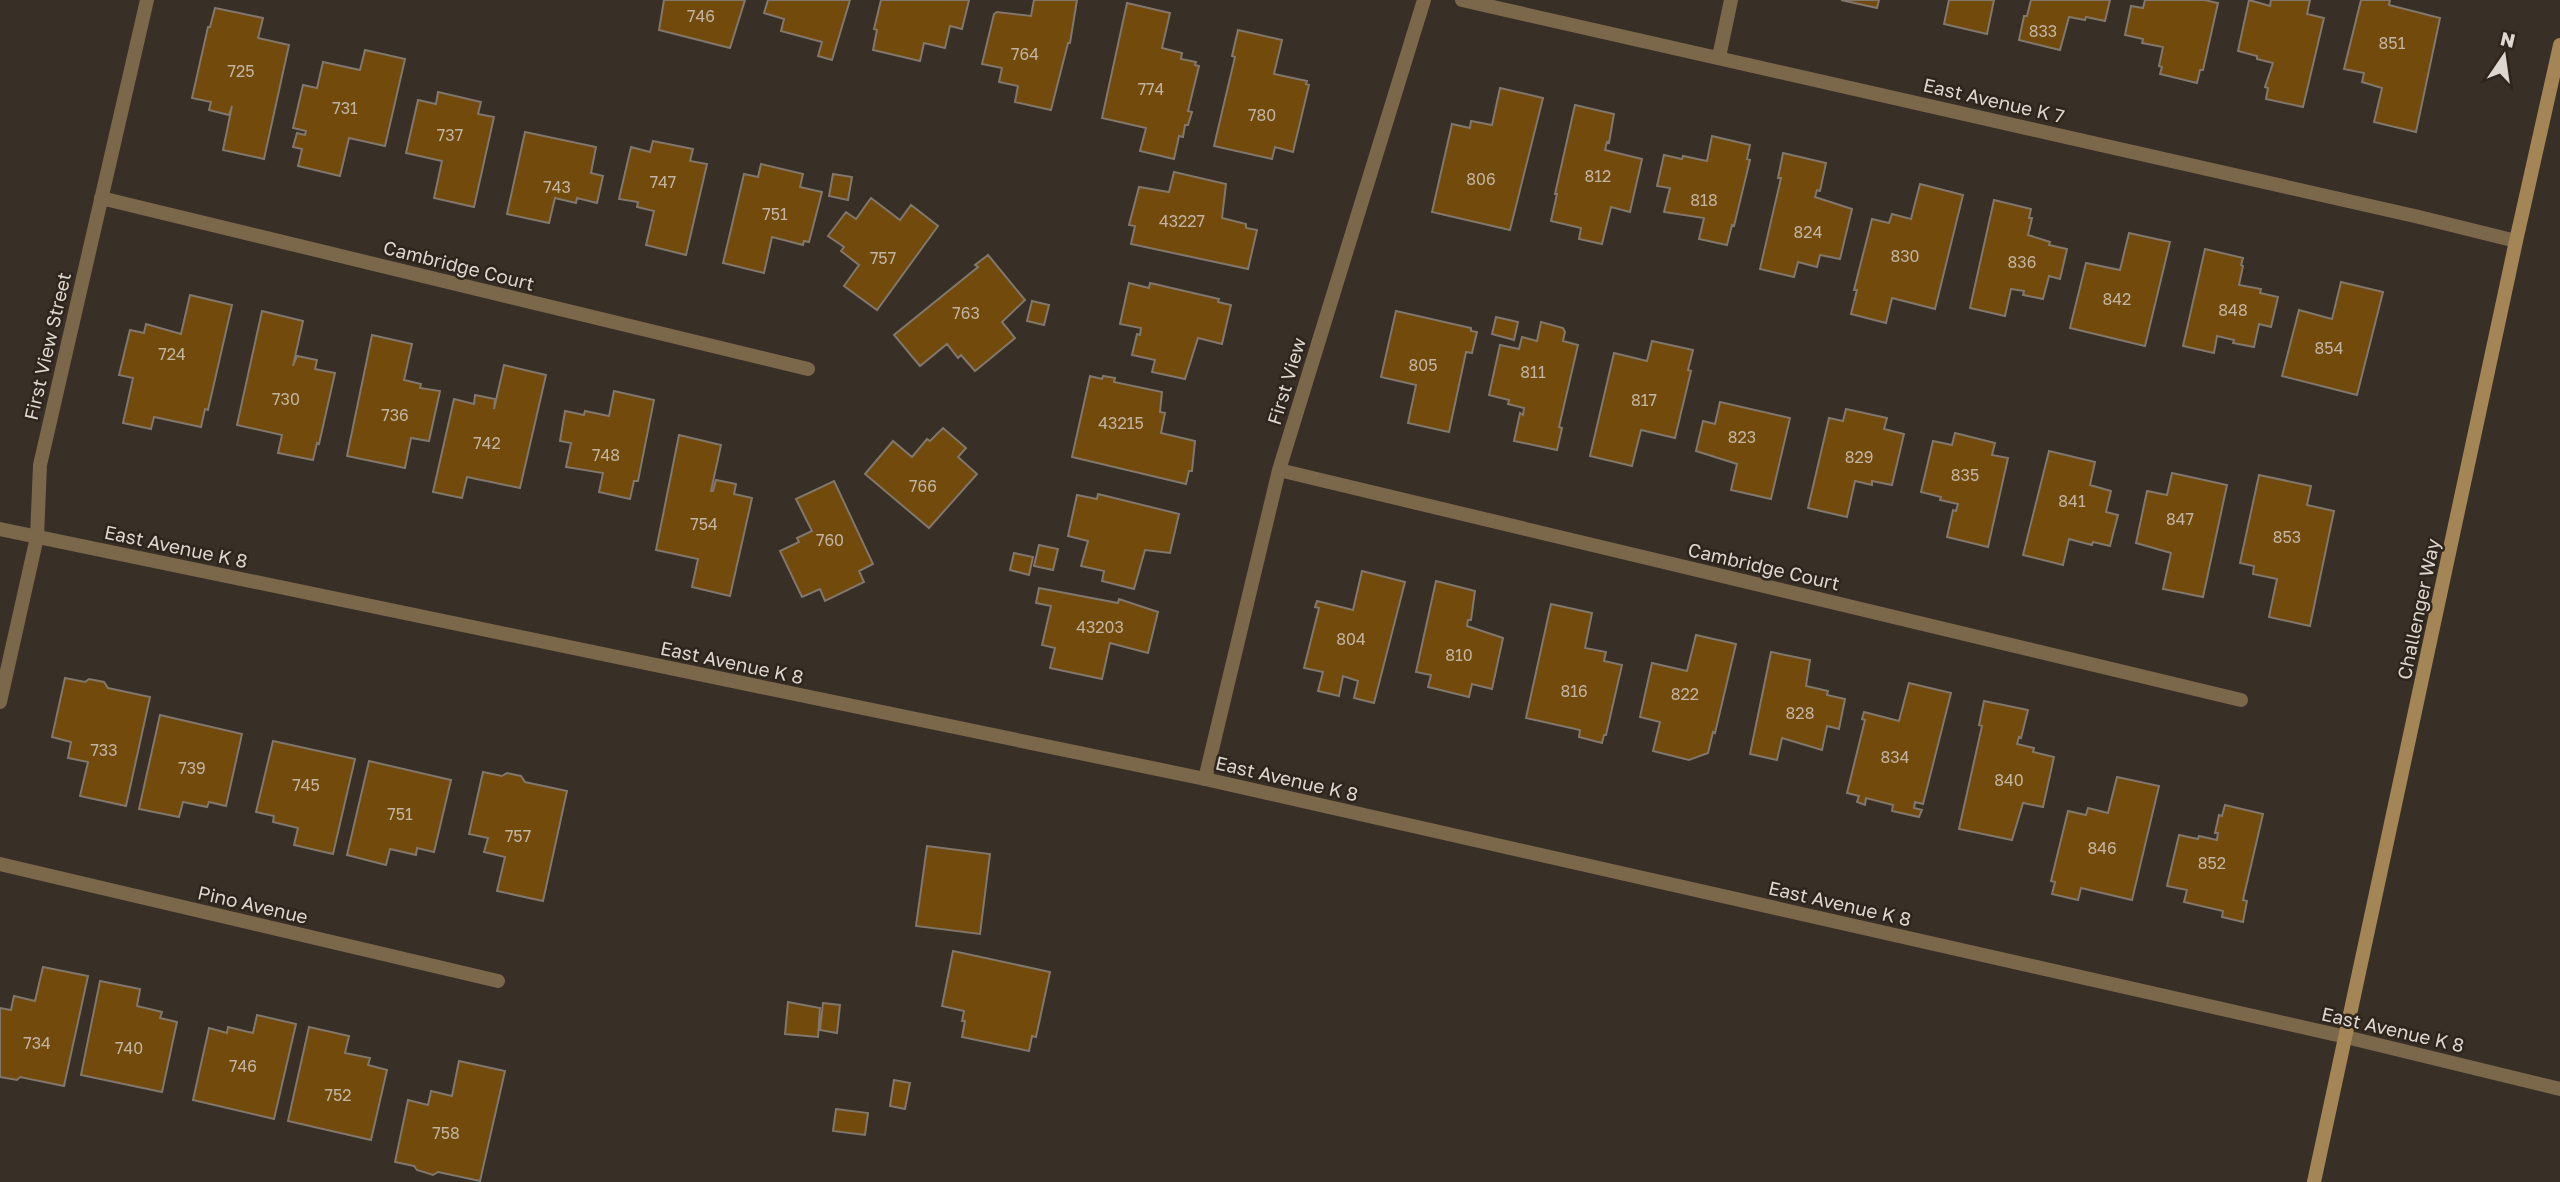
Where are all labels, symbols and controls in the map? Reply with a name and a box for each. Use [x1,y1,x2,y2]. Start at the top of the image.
house number: 746 [687,6,715,26]
house number: 833 [2029,21,2057,41]
north arrow [2469,21,2539,91]
text: N [2498,26,2518,52]
house number: 851 [2379,33,2406,53]
house number: 764 [1011,44,1039,64]
house number: 725 [227,61,255,81]
street label: East Avenue K 7 [1921,73,2067,127]
house number: 774 [1138,79,1164,99]
house number: 731 [332,98,358,118]
house number: 780 [1248,105,1276,125]
house number: 737 [437,125,463,145]
house number: 812 [1585,166,1611,186]
house number: 806 [1466,169,1496,189]
house number: 747 [650,172,676,192]
house number: 743 [543,177,571,197]
house number: 818 [1690,190,1718,210]
house number: 751 [762,204,788,224]
house number: 43227 [1159,211,1205,231]
house number: 824 [1794,222,1822,242]
street label: Cambridge Court [381,235,537,295]
house number: 830 [1890,246,1920,266]
house number: 757 [870,248,896,268]
house number: 836 [2008,252,2036,272]
street label: First View Street [19,270,75,422]
house number: 842 [2103,289,2131,309]
house number: 848 [2218,300,2248,320]
house number: 763 [952,303,980,323]
street label: First View [1262,334,1310,428]
house number: 854 [2315,338,2343,358]
house number: 724 [158,344,186,364]
house number: 805 [1409,355,1437,375]
house number: 811 [1520,362,1546,382]
house number: 730 [272,389,300,409]
house number: 817 [1631,390,1657,410]
house number: 736 [381,405,409,425]
house number: 43215 [1098,413,1144,433]
house number: 823 [1728,427,1756,447]
house number: 742 [473,433,501,453]
house number: 748 [592,445,620,465]
house number: 829 [1845,447,1873,467]
house number: 835 [1951,465,1979,485]
house number: 766 [909,476,937,496]
house number: 841 [2058,491,2086,511]
house number: 847 [2166,509,2194,529]
house number: 754 [690,514,718,534]
street label: East Avenue K 8 [102,520,250,572]
house number: 853 [2273,527,2301,547]
house number: 760 [816,530,844,550]
street label: Challenger Way [2392,536,2444,682]
street label: Cambridge Court [1686,537,1842,595]
house number: 43203 [1076,617,1124,637]
house number: 804 [1336,629,1366,649]
street label: East Avenue K 8 [658,636,806,688]
house number: 810 [1445,645,1473,665]
house number: 816 [1560,681,1588,701]
house number: 822 [1671,684,1699,704]
house number: 828 [1786,703,1814,723]
house number: 733 [90,740,118,760]
house number: 834 [1881,747,1909,767]
street label: East Avenue K 8 [1213,750,1361,806]
house number: 739 [178,758,206,778]
house number: 840 [1994,770,2024,790]
house number: 745 [292,775,320,795]
house number: 751 [387,804,413,824]
house number: 757 [505,826,531,846]
house number: 846 [2087,838,2117,858]
house number: 852 [2198,853,2226,873]
street label: East Avenue K 8 [1766,875,1914,931]
street label: Pino Avenue [196,880,310,928]
street label: East Avenue K 8 [2319,1001,2467,1057]
house number: 734 [23,1033,51,1053]
house number: 740 [115,1038,143,1058]
house number: 746 [229,1056,257,1076]
house number: 752 [324,1085,352,1105]
house number: 758 [432,1123,460,1143]

